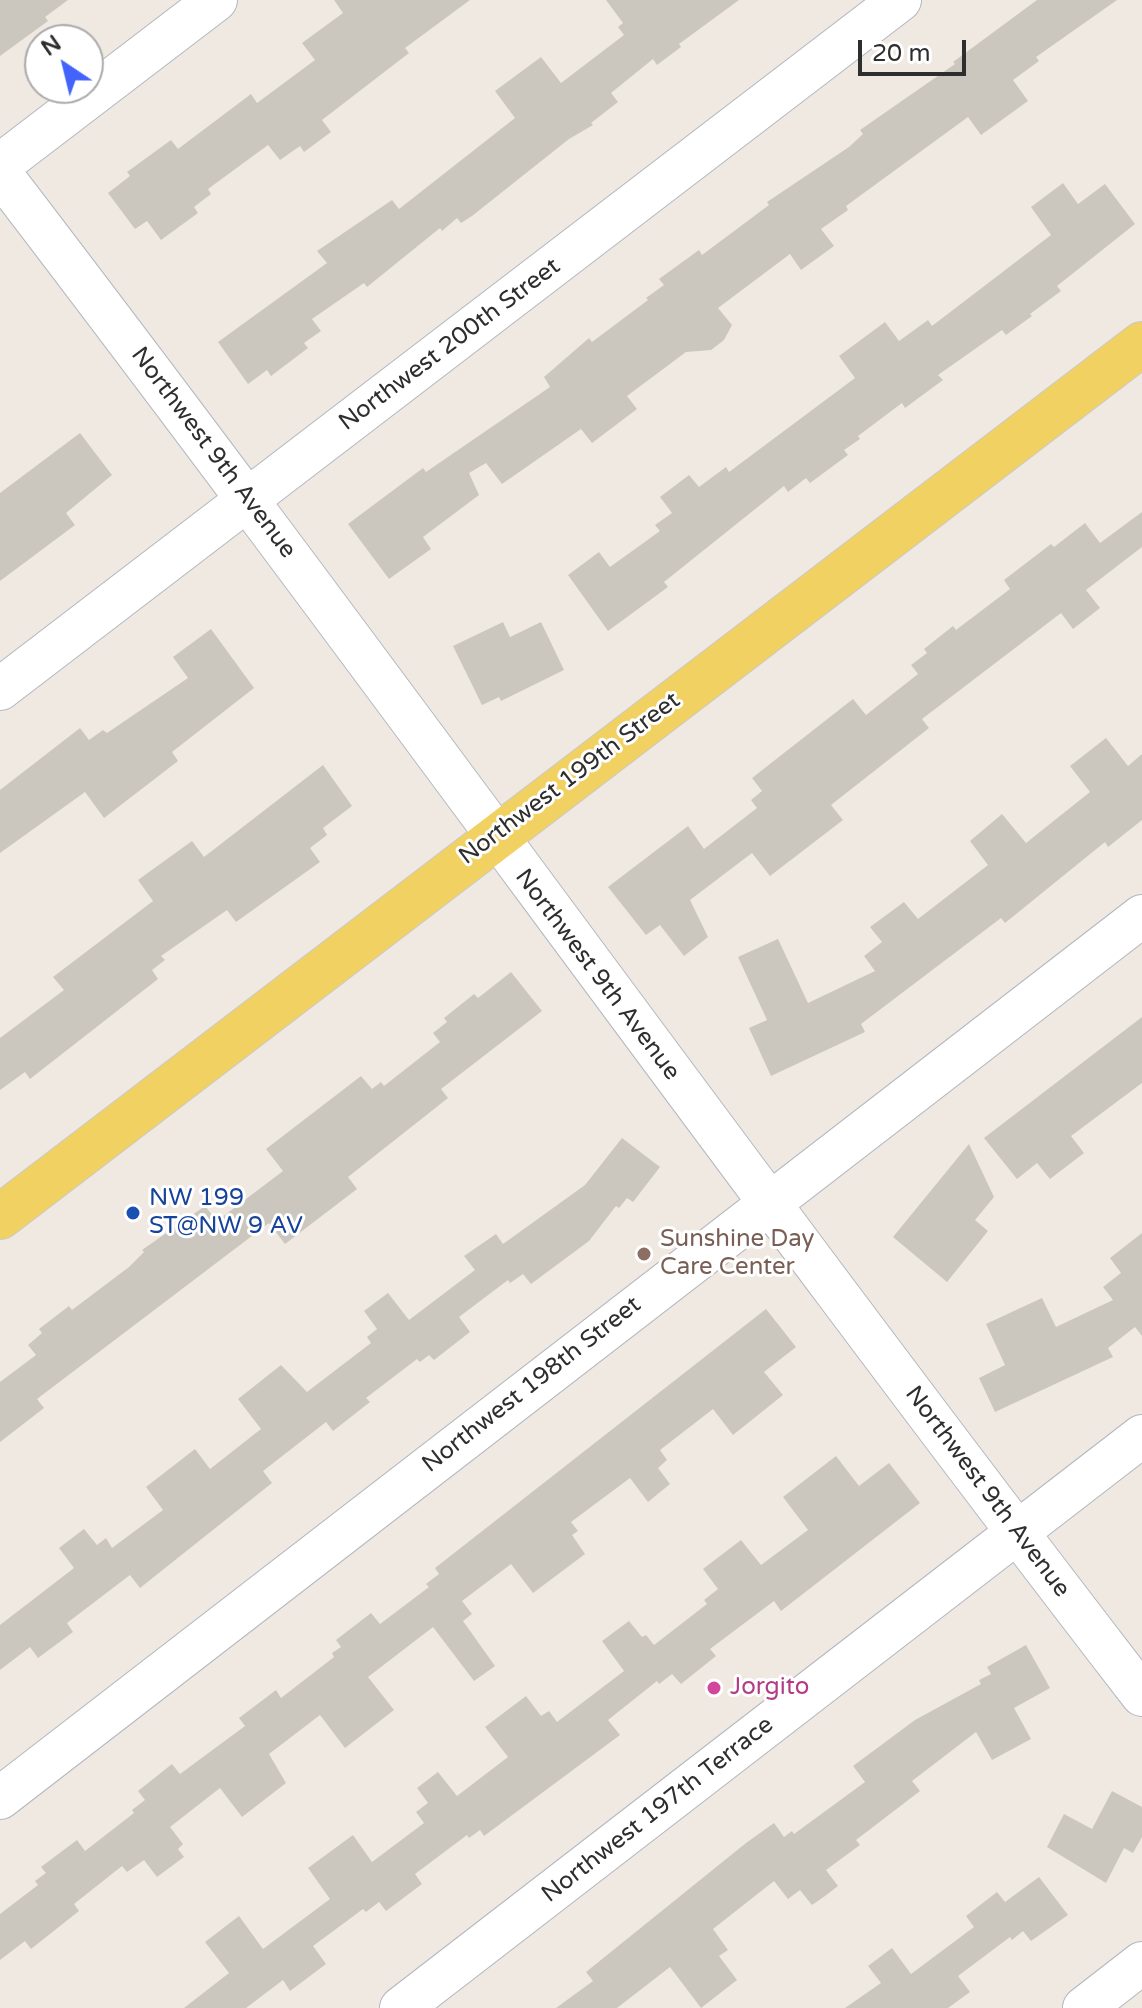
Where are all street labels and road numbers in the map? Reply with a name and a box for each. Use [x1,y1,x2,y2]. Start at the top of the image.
street label: Northwest 200th Street [334,252,566,438]
street label: Northwest 9th Avenue [124,342,302,564]
street label: Northwest 199th Street [454,686,686,872]
street label: Northwest 9th Avenue [508,864,686,1086]
street label: Northwest 198th Street [417,1291,647,1479]
street label: Northwest 9th Avenue [898,1381,1076,1603]
street label: Northwest 197th Terrace [537,1711,779,1909]

